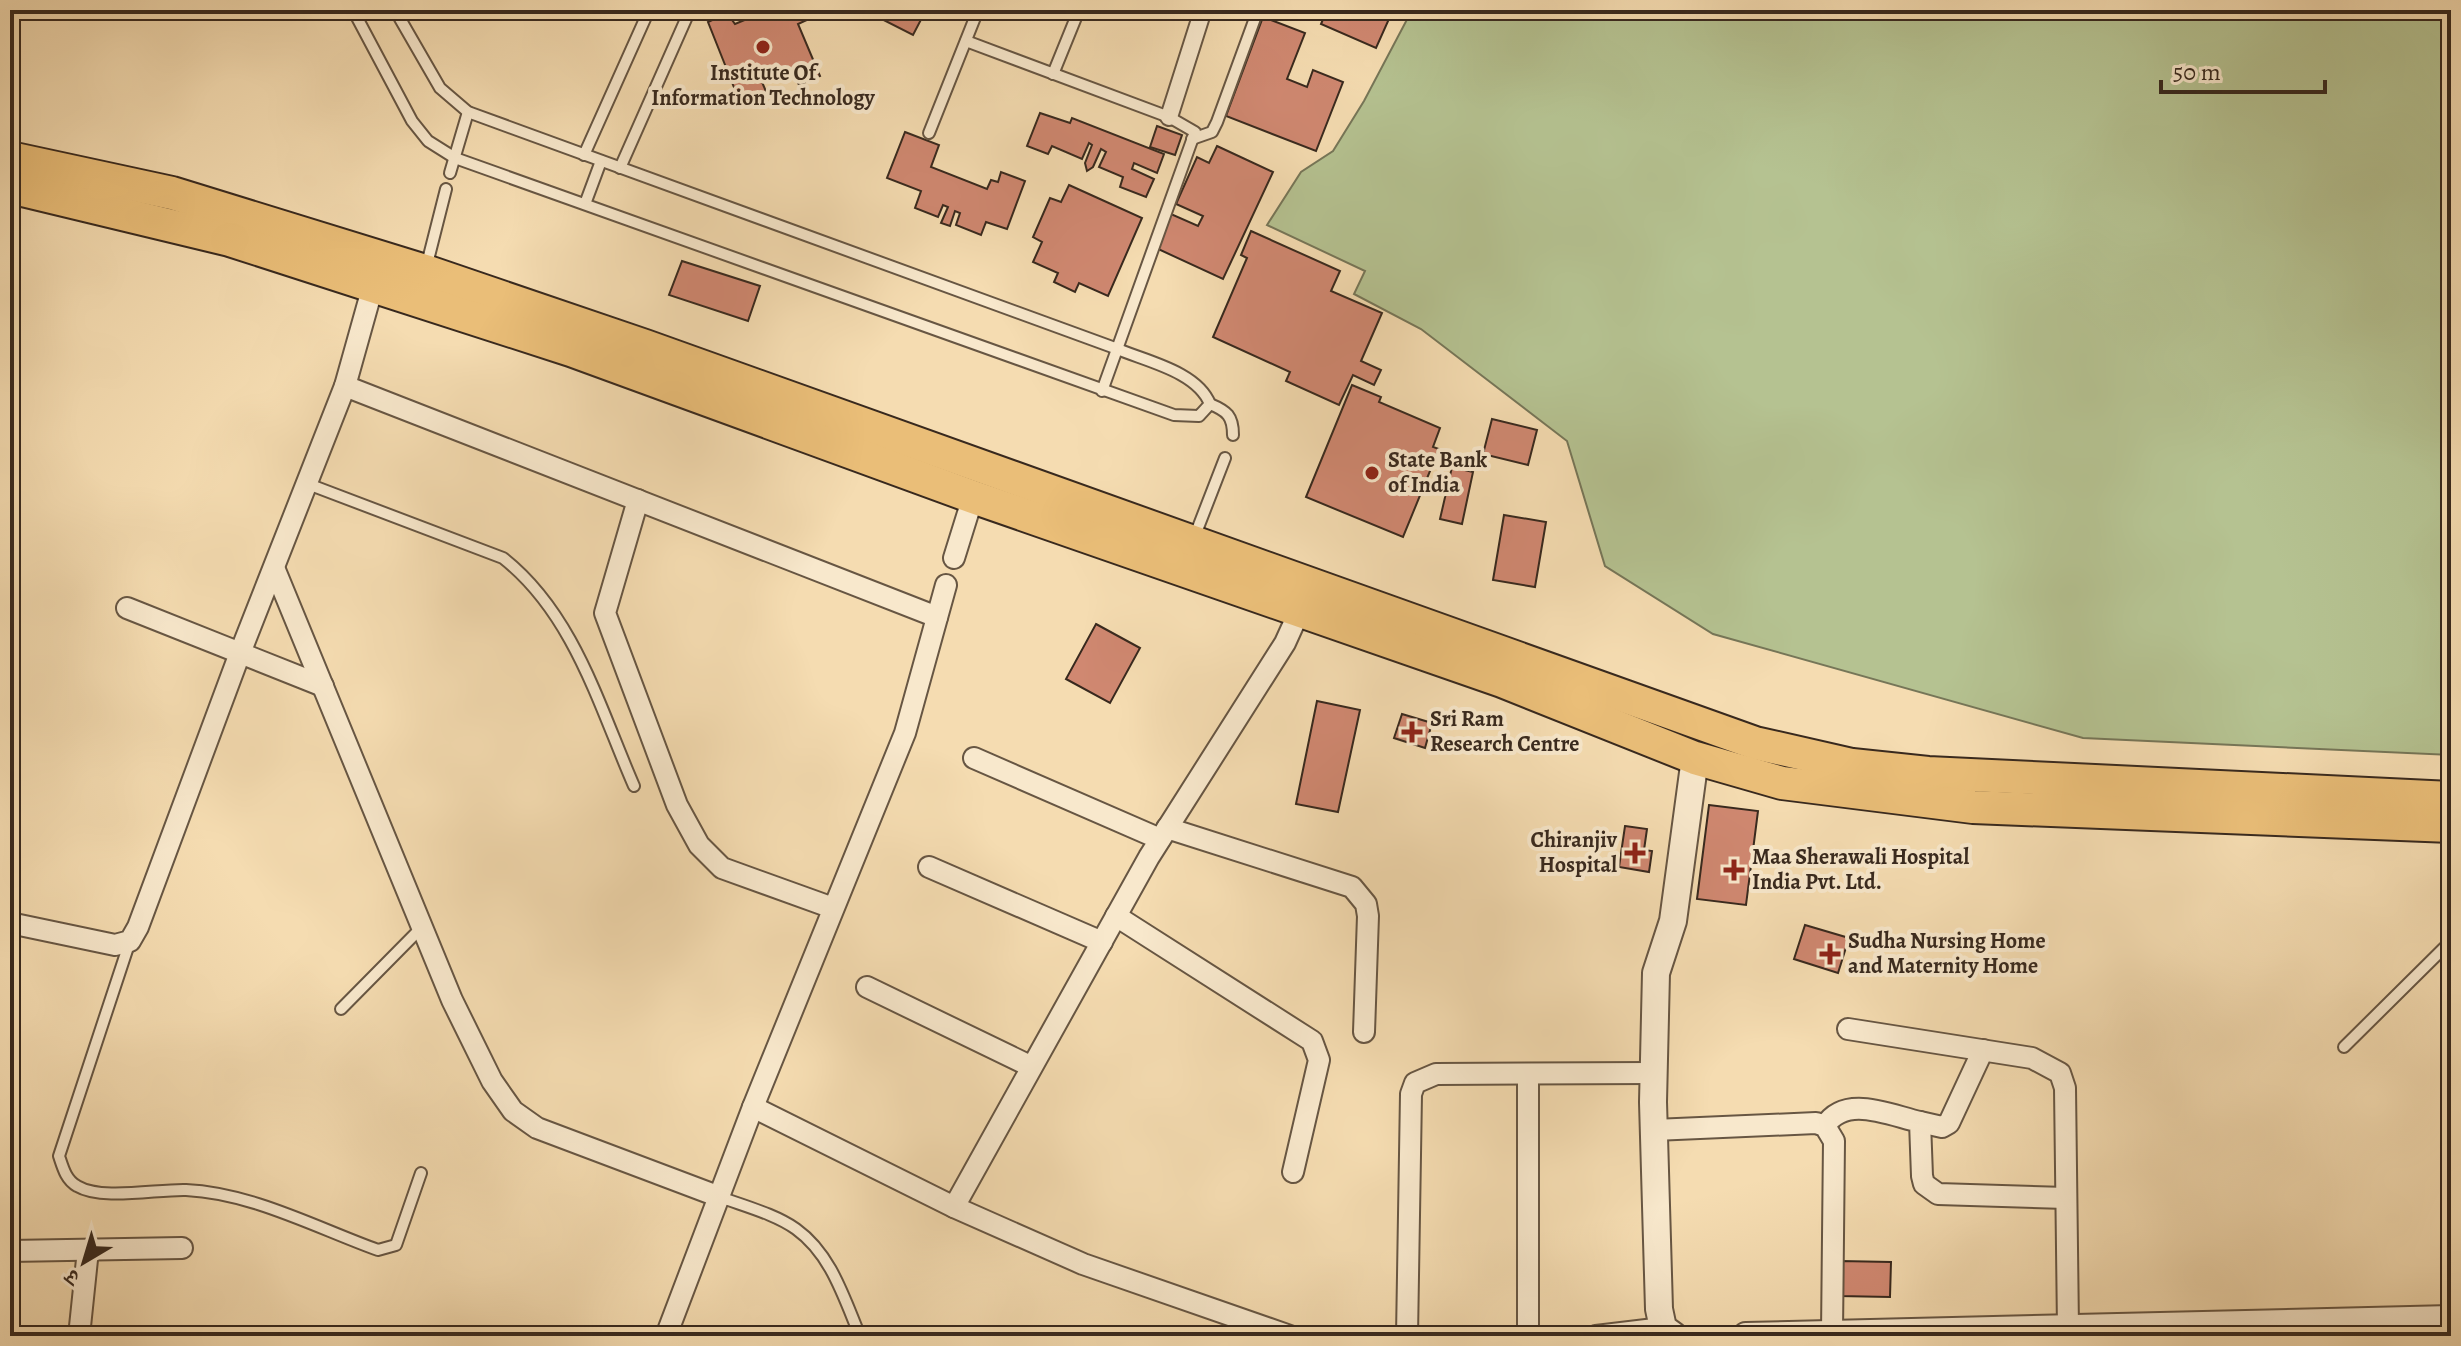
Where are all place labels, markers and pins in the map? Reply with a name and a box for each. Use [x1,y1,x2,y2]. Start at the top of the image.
marker: Institute Of Information Technology [754,38,772,56]
place label: Institute Of Information Technology [651,58,876,113]
place label: State Bank of India [1388,445,1488,500]
marker: State Bank of India [1363,464,1381,482]
place label: Sri Ram Research Centre [1430,704,1579,759]
marker: Sri Ram Research Centre [1401,721,1423,743]
place label: Chiranjiv Hospital [1530,825,1618,880]
marker: Chiranjiv Hospital [1624,842,1646,864]
place label: Maa Sherawali Hospital India Pvt. Ltd. [1752,842,1969,897]
marker: Maa Sherawali Hospital India Pvt. Ltd. [1723,859,1745,881]
place label: Sudha Nursing Home and Maternity Home [1848,926,2046,981]
marker: Sudha Nursing Home and Maternity Home [1819,943,1841,965]

